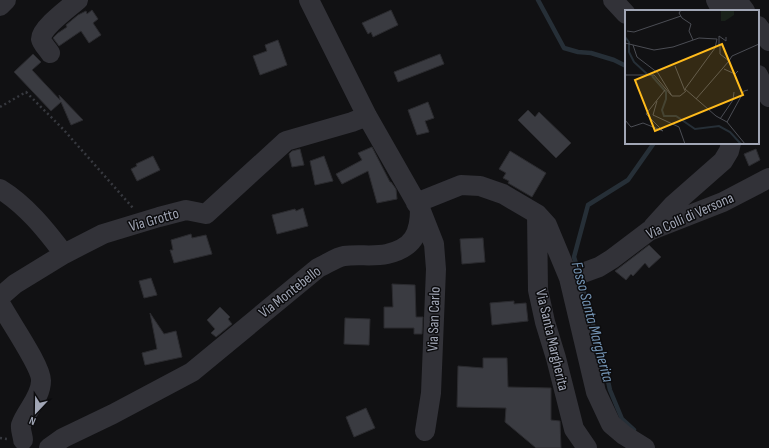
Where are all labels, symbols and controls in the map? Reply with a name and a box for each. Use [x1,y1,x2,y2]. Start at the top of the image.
inset map [625,10,759,144]
street label: Via Colli di Versona [643,188,737,244]
street label: Via Grotto [127,204,181,236]
water label: Fosso Santa Margherita [567,260,617,385]
street label: Via Montebello [255,262,325,322]
street label: Via San Carlo [423,286,445,352]
street label: Via Santa Margherita [531,287,573,393]
north arrow [16,392,56,432]
text: N [27,414,38,428]

